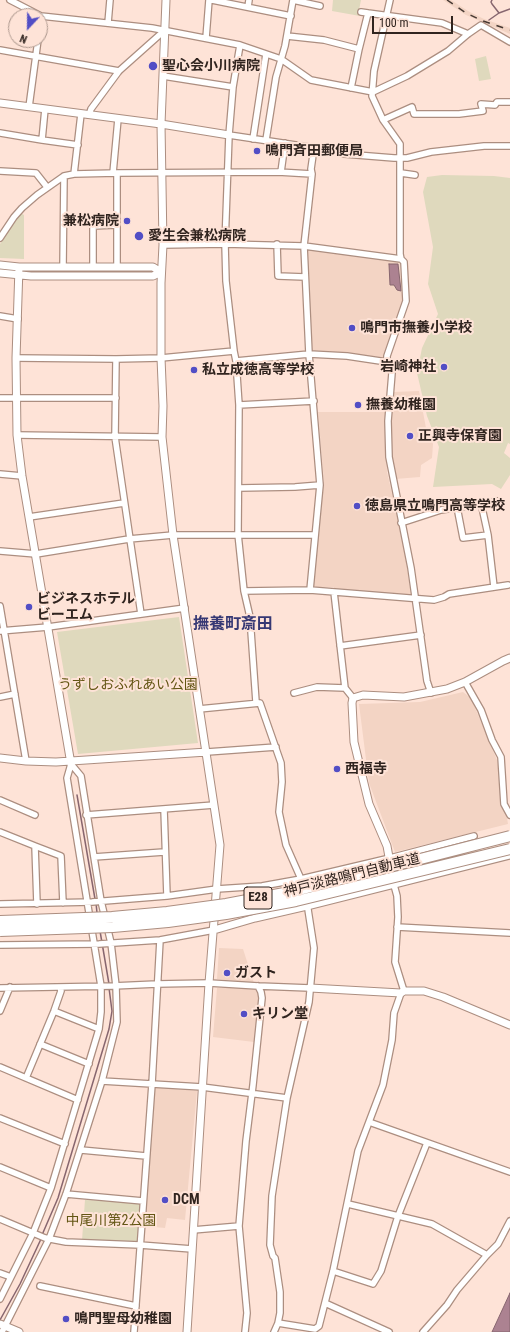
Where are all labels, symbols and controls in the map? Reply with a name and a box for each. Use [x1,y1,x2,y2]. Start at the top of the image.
north arrow [8,8,48,48]
scale bar [374,8,455,34]
text: 100 m [379,16,409,30]
text: N [18,31,29,46]
place label: 聖心会小川病院 [162,58,260,74]
marker: 聖心会小川病院 [147,60,159,72]
place label: 鳴門斉田郵便局 [265,143,363,159]
marker: 鳴門斉田郵便局 [252,146,262,156]
place label: 兼松病院 [63,213,119,229]
marker: 兼松病院 [122,216,132,226]
place label: 愛生会兼松病院 [148,228,246,244]
marker: 愛生会兼松病院 [133,230,145,242]
place label: 鳴門市撫養小学校 [360,320,472,336]
marker: 鳴門市撫養小学校 [347,323,357,333]
place label: 岩崎神社 [380,359,436,375]
place label: 私立成徳高等学校 [202,362,314,378]
marker: 岩崎神社 [439,362,449,372]
marker: 私立成徳高等学校 [189,365,199,375]
place label: 撫養幼稚園 [366,397,436,413]
marker: 撫養幼稚園 [353,400,363,410]
place label: 正興寺保育園 [418,428,502,444]
marker: 正興寺保育園 [405,431,415,441]
place label: 徳島県立鳴門高等学校 [365,498,505,514]
marker: 徳島県立鳴門高等学校 [352,501,362,511]
place label: ビジネスホテル ビーエム [37,591,135,624]
marker: ビジネスホテル ビーエム [24,602,34,612]
district label: 撫養町斎田 [193,615,273,635]
park label: うずしおふれあい公園 [58,677,198,693]
place label: 西福寺 [345,761,387,777]
marker: 西福寺 [332,764,342,774]
street label: 神戸淡路鳴門自動車道 [282,851,422,901]
road number: E28 [244,887,272,909]
place label: ガスト [235,965,277,981]
marker: ガスト [222,968,232,978]
place label: キリン堂 [252,1006,308,1022]
marker: キリン堂 [239,1009,249,1019]
place label: DCM [173,1192,200,1208]
marker: DCM [160,1195,170,1205]
park label: 中尾川第2公園 [66,1213,156,1229]
place label: 鳴門聖母幼稚園 [74,1311,172,1327]
marker: 鳴門聖母幼稚園 [61,1314,71,1324]

